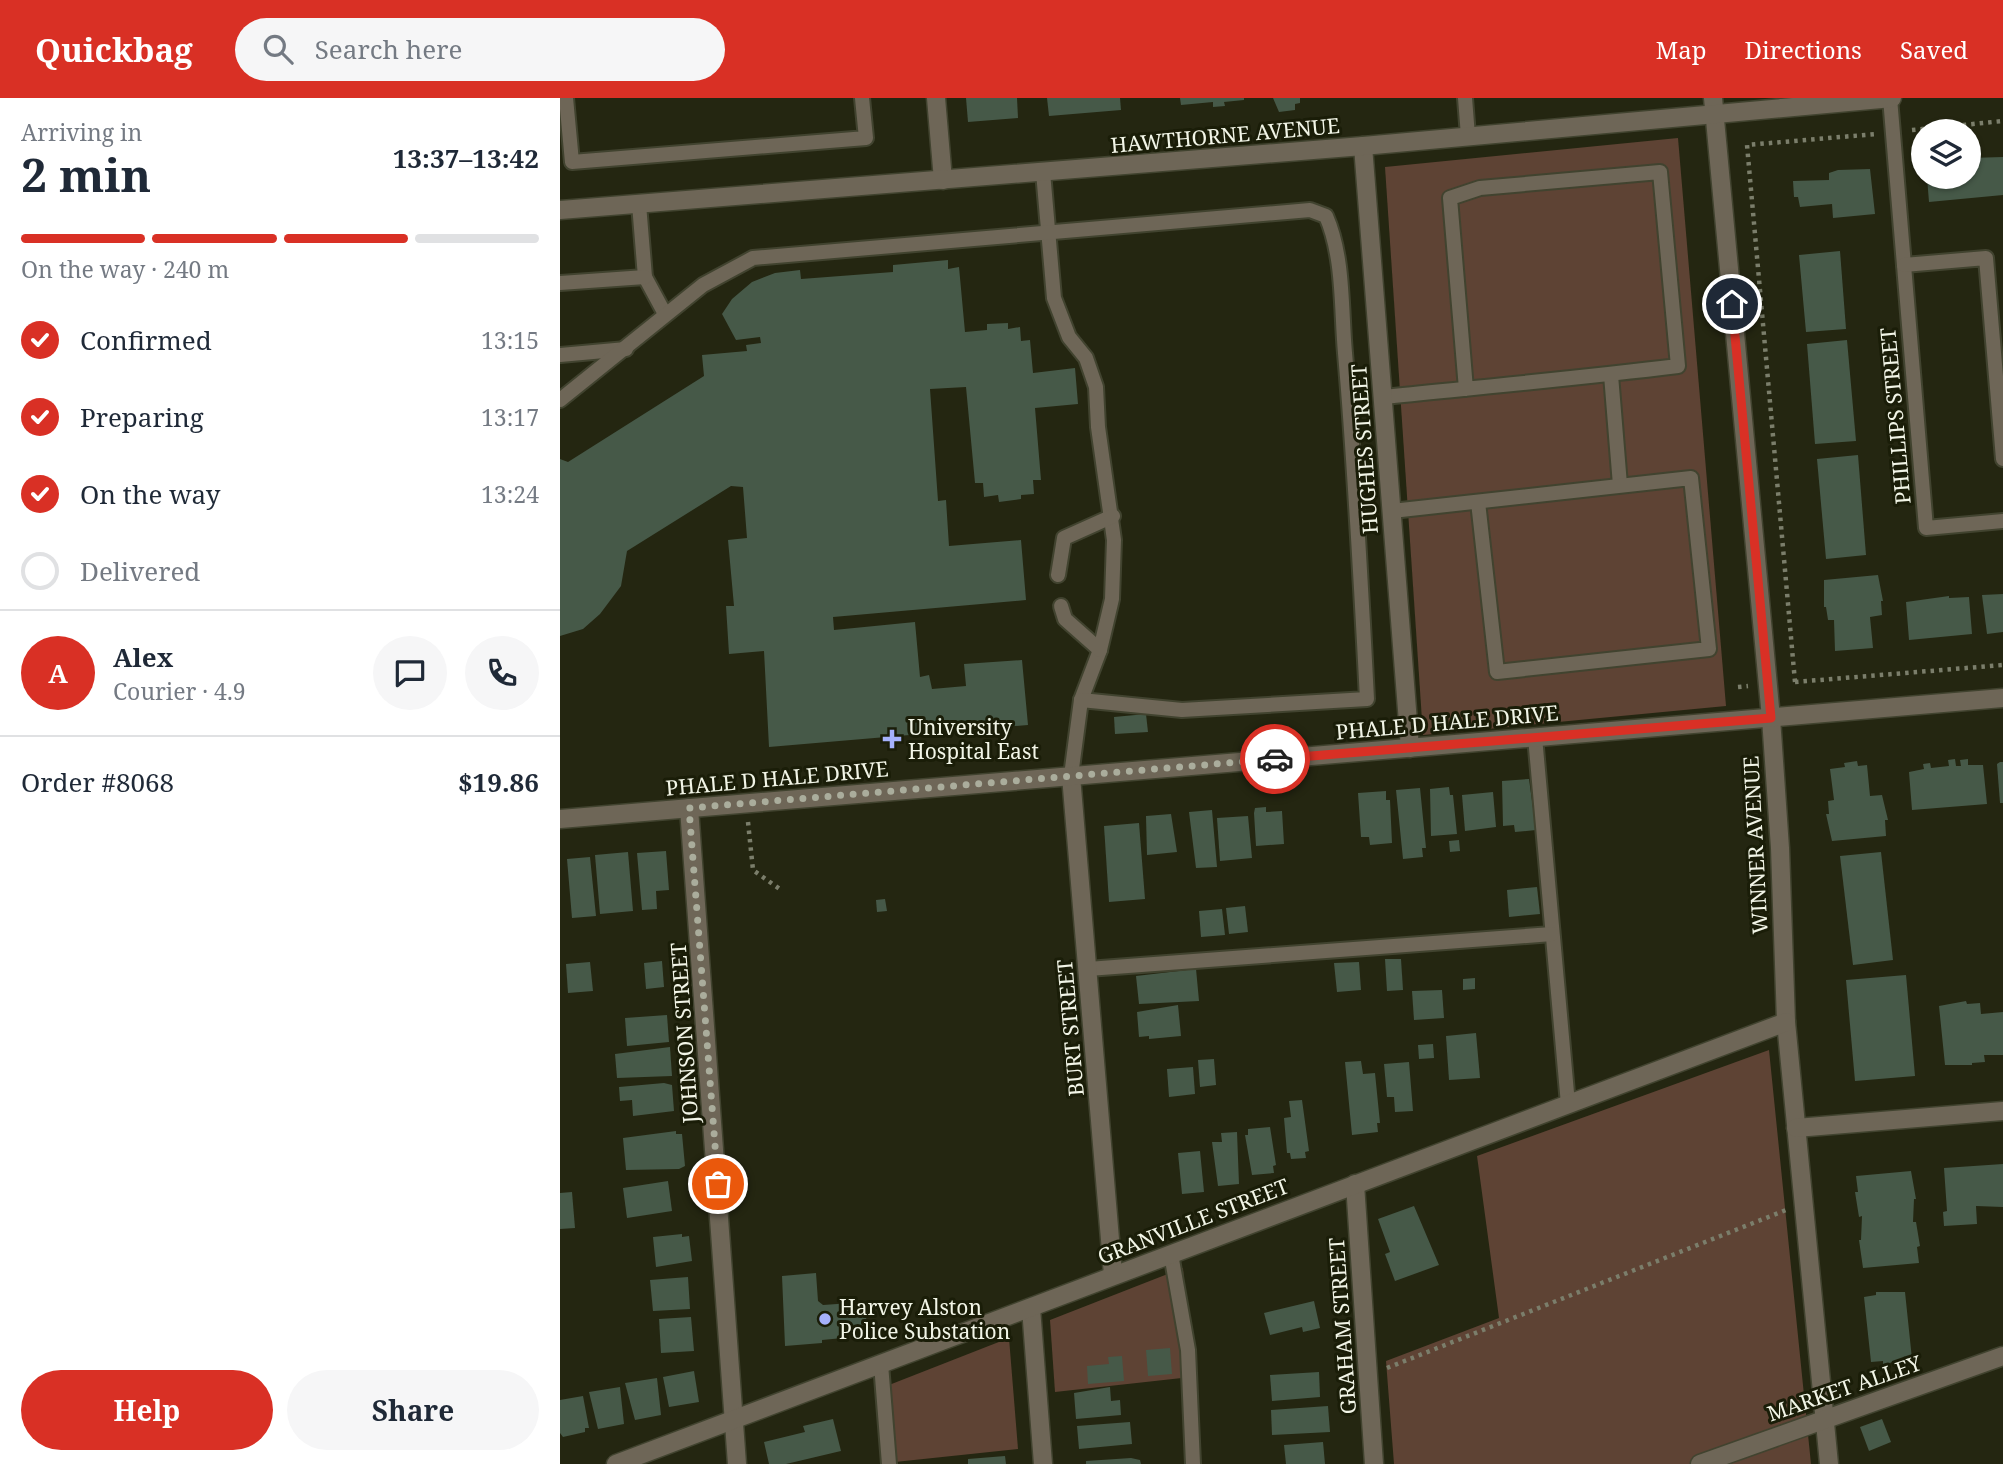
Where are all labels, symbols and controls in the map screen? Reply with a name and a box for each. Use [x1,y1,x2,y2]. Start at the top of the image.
search box [235,18,725,81]
text: Quickbag [35,27,193,72]
icon: search [259,30,297,68]
text: Search here [315,31,462,67]
text: Map [1656,33,1707,66]
text: Directions [1745,33,1862,66]
text: Saved [1900,33,1968,66]
street label: HAWTHORNE AVENUE [1109,111,1341,159]
text: Arriving in [21,116,142,148]
map controls [1911,119,1981,189]
button: layers [1911,119,1981,189]
text: 13:37–13:42 [393,140,539,176]
text: 2 min [21,143,151,205]
text: On the way · 240 m [21,253,229,285]
pin [1702,274,1762,334]
icon: home [1713,285,1751,323]
icon: check [21,321,59,359]
text: Confirmed [80,322,212,358]
text: 13:15 [481,324,539,356]
street label: PHILLIPS STREET [1873,326,1917,505]
street label: HUGHES STREET [1344,363,1384,535]
icon: check [21,398,59,436]
text: Preparing [80,399,204,435]
text: 13:17 [481,401,539,433]
icon: check [21,475,59,513]
text: On the way [80,476,220,512]
text: 13:24 [481,478,539,510]
text: Delivered [80,553,200,589]
button: chat [373,636,447,710]
button: phone [465,636,539,710]
text: Alex [113,639,173,675]
text: A [48,655,68,691]
text: Courier · 4.9 [113,675,246,707]
street label: PHALE D HALE DRIVE [1334,698,1560,746]
place label: University Hospital East [908,713,1039,765]
courier [1240,724,1310,794]
marker: University Hospital East [882,729,902,749]
icon: car [1256,740,1294,778]
street label: PHALE D HALE DRIVE [664,754,890,802]
street label: WINNER AVENUE [1736,755,1774,935]
text: Order #8068 [21,764,174,800]
text: $19.86 [458,764,539,800]
street label: JOHNSON STREET [664,942,704,1125]
street label: BURT STREET [1050,958,1090,1098]
pin [688,1154,748,1214]
icon: bag [699,1165,737,1203]
street label: GRANVILLE STREET [1093,1172,1293,1270]
street label: GRAHAM STREET [1322,1237,1362,1415]
place label: Harvey Alston Police Substation [839,1293,1010,1345]
marker: Harvey Alston Police Substation [817,1311,833,1327]
street label: MARKET ALLEY [1763,1348,1926,1427]
button: Help [21,1370,273,1450]
button: Share [287,1370,539,1450]

